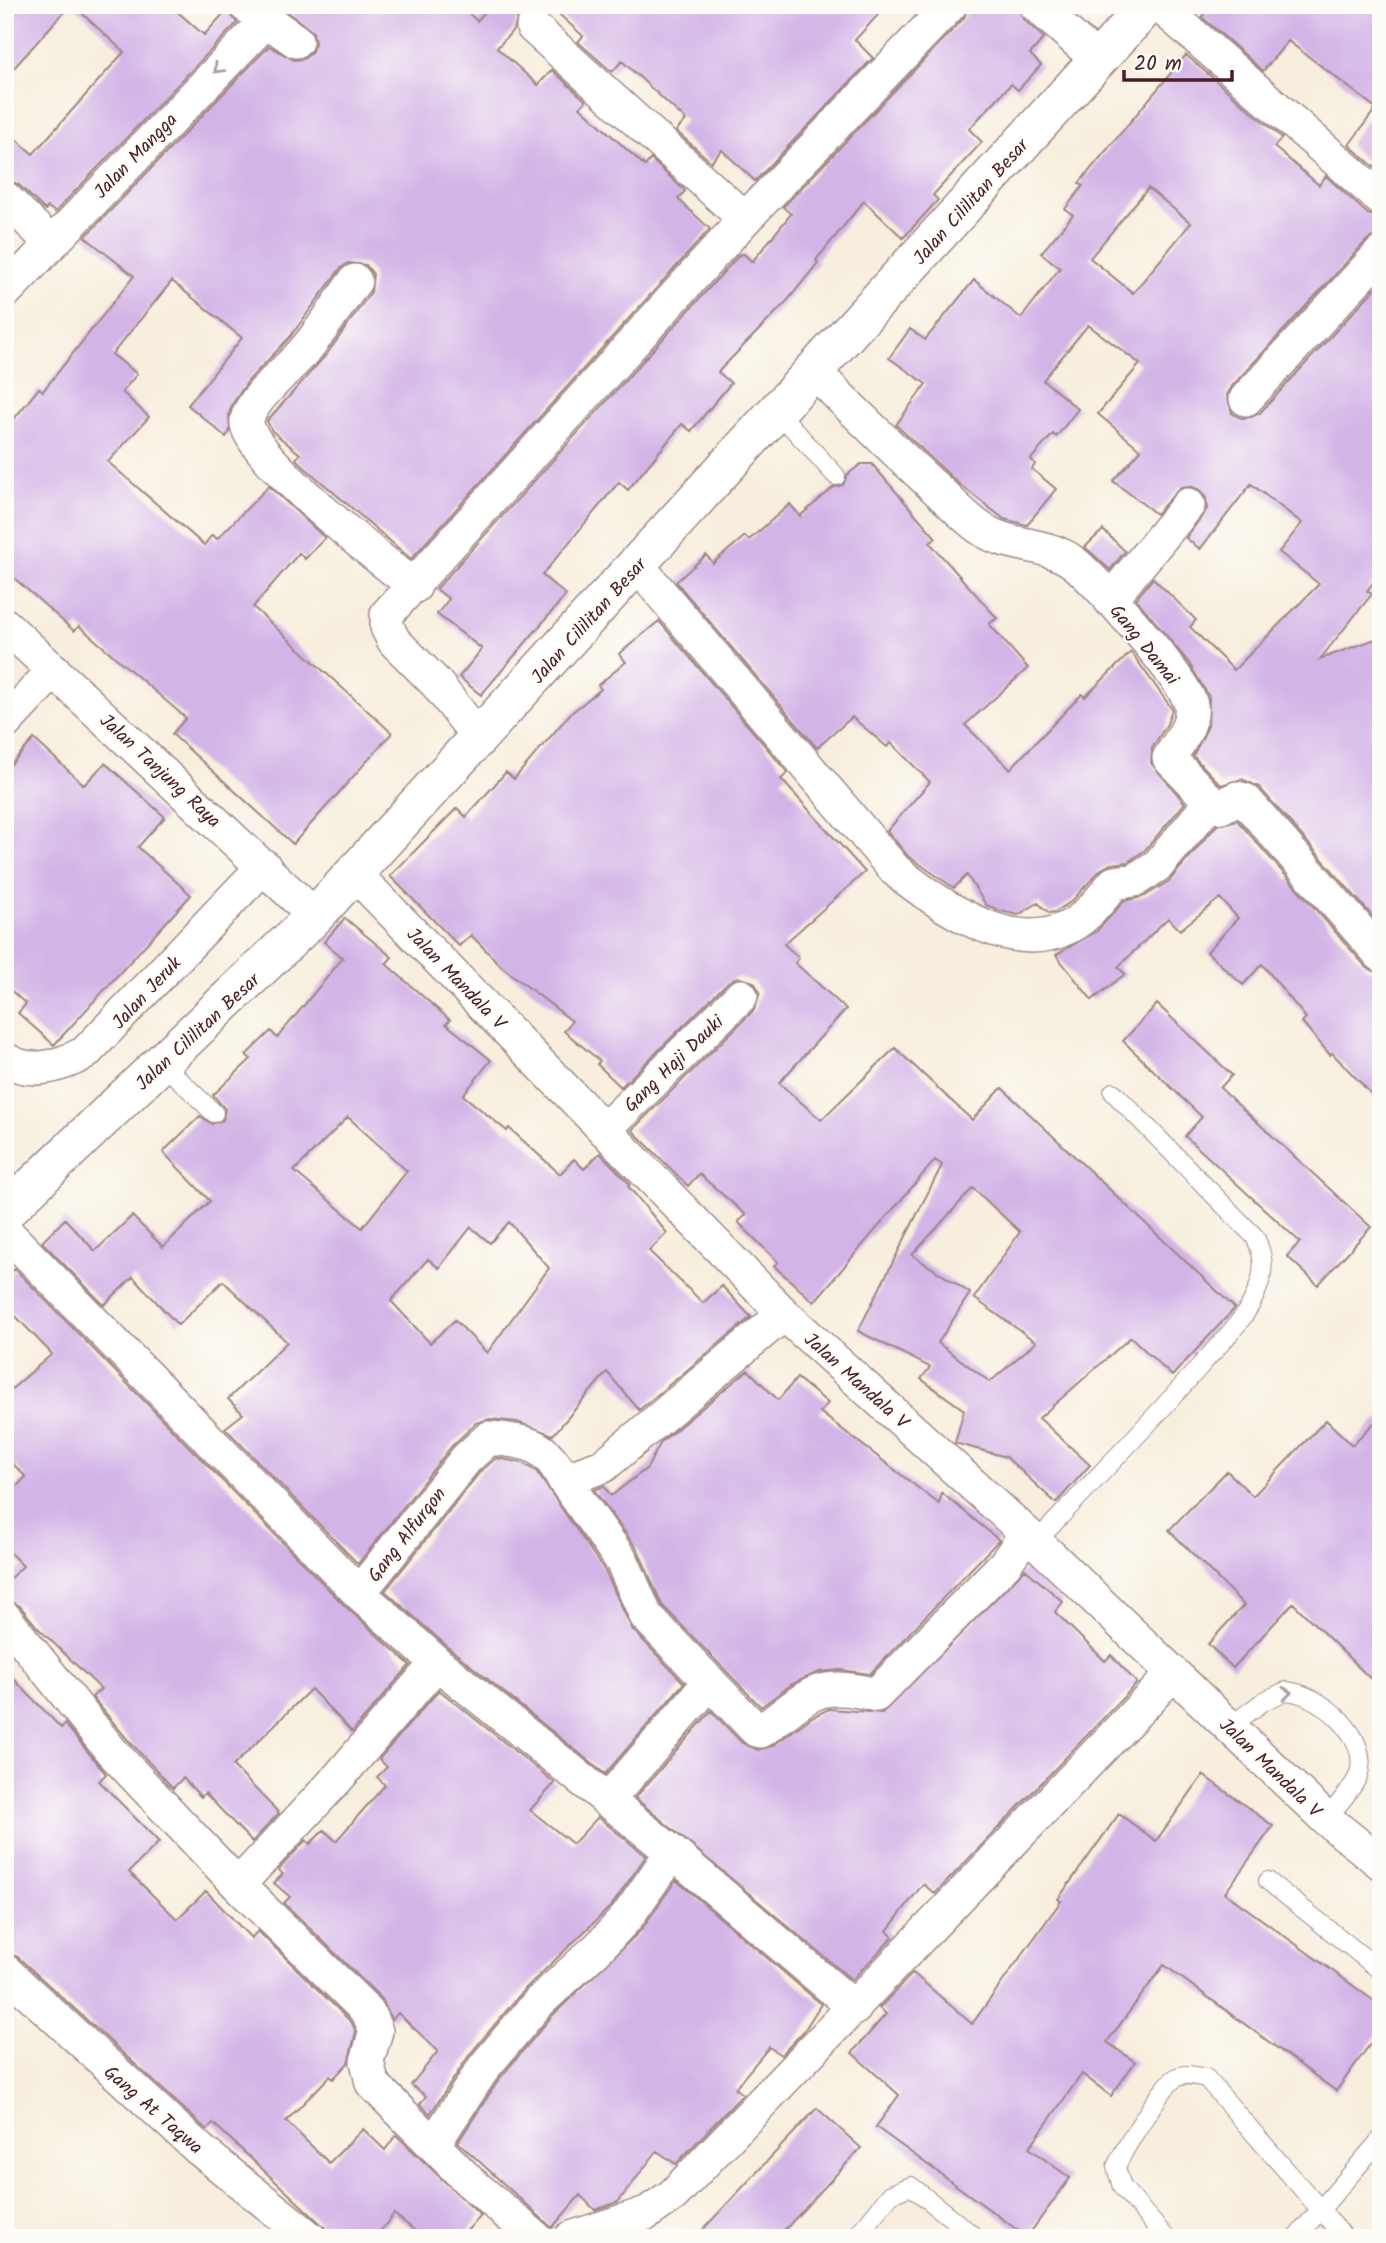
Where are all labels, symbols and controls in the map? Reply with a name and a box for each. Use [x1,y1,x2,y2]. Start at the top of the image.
scale bar [1124,38,1232,82]
text: 20 m [1134,48,1182,81]
one-way arrow [214,61,227,74]
street label: Jalan Mangga [87,106,185,206]
street label: Jalan Cililitan Besar [906,131,1038,272]
street label: Jalan Cililitan Besar [524,550,656,691]
street label: Gang Damai [1101,598,1187,694]
street label: Jalan Tanjung Raya [92,707,227,836]
street label: Jalan Mandala V [399,921,514,1039]
street label: Jalan Jeruk [105,950,189,1037]
street label: Jalan Cililitan Besar [129,965,269,1098]
street label: Gang Haji Dauki [617,1008,732,1120]
street label: Jalan Mandala V [796,1326,916,1438]
street label: Gang Alfurqon [361,1481,454,1589]
one-way arrow [1281,1686,1292,1701]
street label: Jalan Mandala V [1211,1712,1329,1827]
street label: Gang At Taqwa [96,2059,209,2162]

